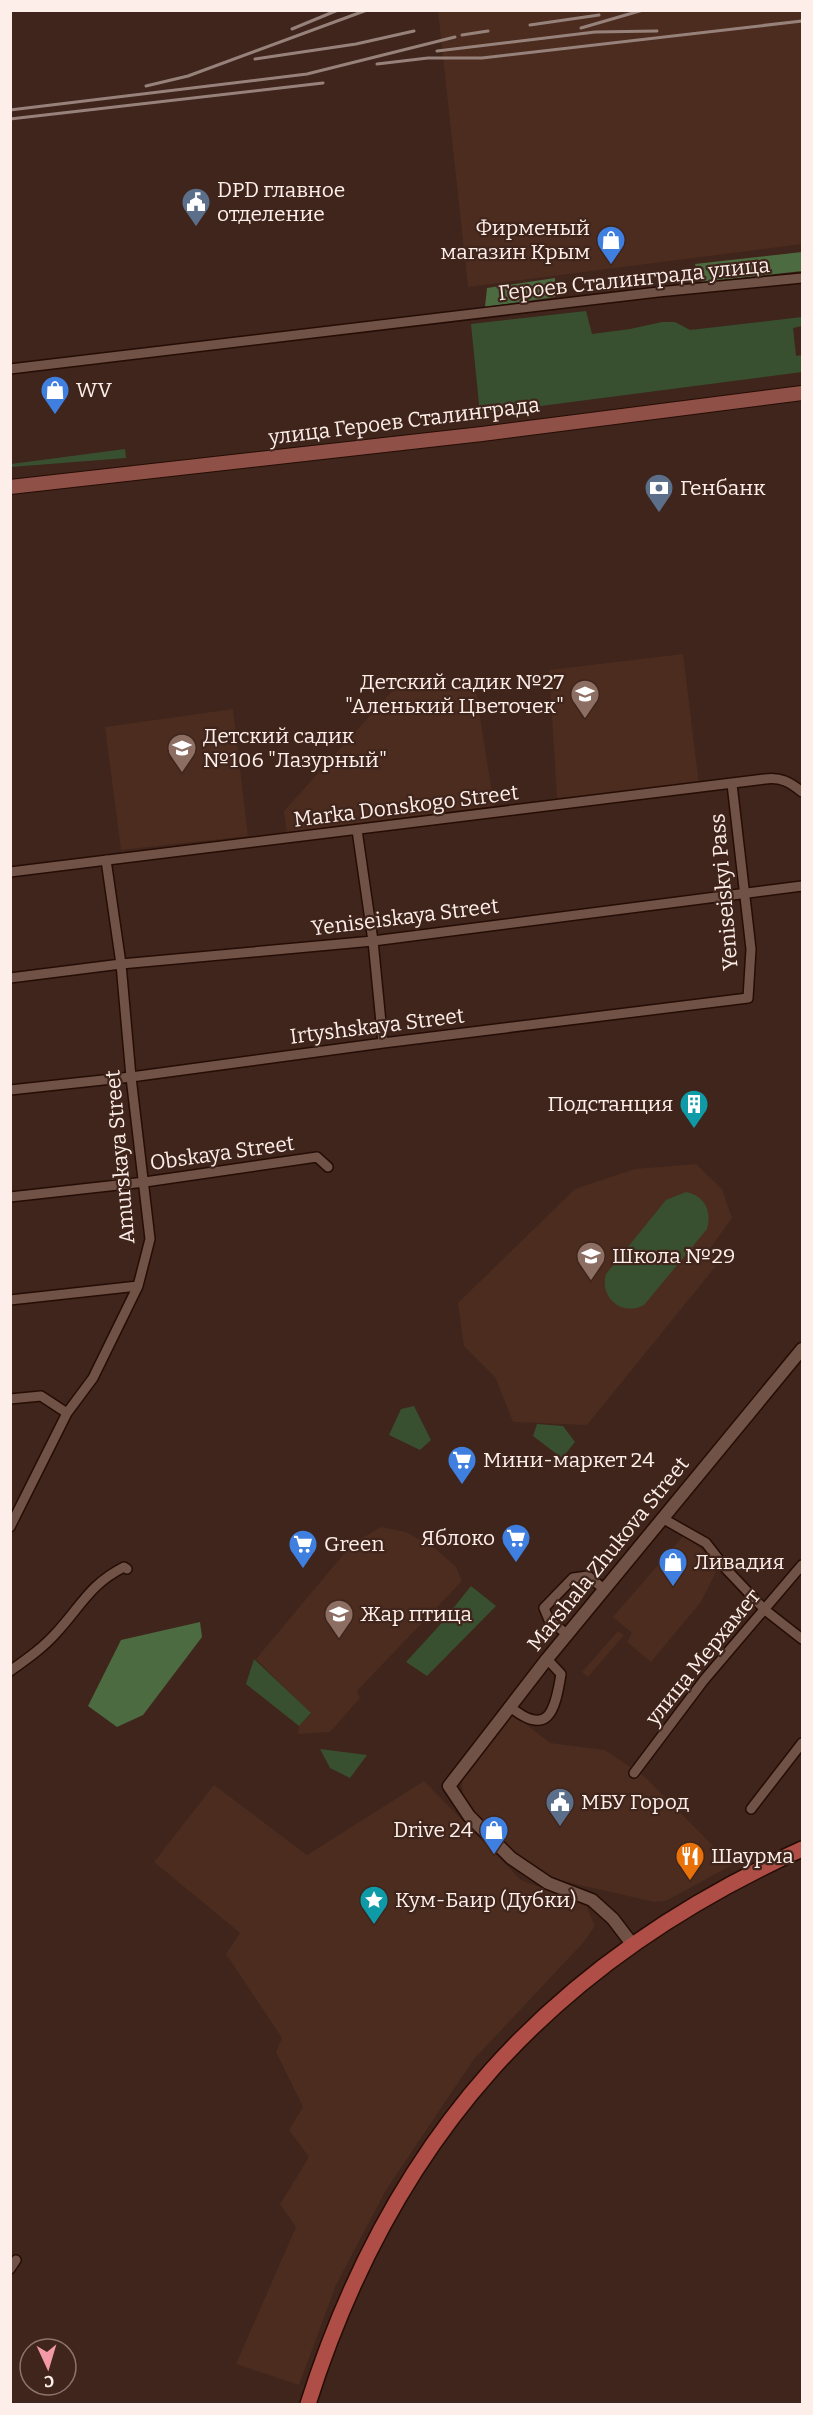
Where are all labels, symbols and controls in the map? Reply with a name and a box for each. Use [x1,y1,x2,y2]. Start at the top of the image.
place label: DPD главное отделение [217,177,345,227]
public building icon: DPD главное отделение [180,186,212,228]
place label: Фирменый магазин Крым [440,215,590,265]
shop icon: Фирменый магазин Крым [595,224,627,266]
street label: Героев Сталинграда улица [497,252,772,306]
shop icon: WV [39,374,71,416]
place label: WV [76,377,113,403]
street label: улица Героев Сталинграда [266,391,542,451]
bank icon: Генбанк [643,472,675,514]
place label: Генбанк [680,475,766,501]
place label: Детский садик №27 "Аленький Цветочек" [345,669,564,719]
school or university icon: Детский садик №27 "Аленький Цветочек" [569,678,601,720]
place label: Детский садик №106 "Лазурный" [203,723,387,773]
school or university icon: Детский садик №106 "Лазурный" [166,732,198,774]
street label: Marka Donskogo Street [292,779,520,833]
street label: Yeniseiskyi Pass [704,812,744,972]
street label: Yeniseiskaya Street [310,893,501,941]
street label: Irtyshskaya Street [288,1002,466,1050]
street label: Amurskaya Street [99,1069,141,1245]
building icon: Подстанция [678,1088,710,1130]
place label: Подстанция [547,1091,673,1117]
street label: Obskaya Street [148,1130,296,1176]
school or university icon: Школа №29 [575,1240,607,1282]
place label: Школа №29 [612,1243,735,1269]
supermarket icon: Мини-маркет 24 [446,1444,478,1486]
place label: Мини-маркет 24 [483,1447,654,1473]
street label: Marshala Zhukova Street [522,1451,695,1656]
supermarket icon: Яблоко [500,1522,532,1564]
place label: Яблоко [421,1525,495,1551]
supermarket icon: Green [287,1528,319,1570]
place label: Green [324,1531,385,1557]
shop icon: Ливадия [657,1546,689,1588]
place label: Ливадия [694,1549,784,1575]
street label: улица Мерхамет [639,1583,766,1731]
school or university icon: Жар птица [323,1598,355,1640]
place label: Жар птица [360,1601,473,1627]
public building icon: МБУ Город [544,1786,576,1828]
place label: МБУ Город [581,1789,689,1815]
shop icon: Drive 24 [478,1814,510,1856]
place label: Drive 24 [393,1817,473,1843]
restaurant icon: Шаурма [674,1840,706,1882]
place label: Шаурма [711,1843,794,1869]
place icon: Кум-Баир (Дубки) [358,1884,390,1926]
place label: Кум-Баир (Дубки) [395,1887,577,1913]
north arrow [18,2337,78,2397]
text: С [43,2372,55,2391]

